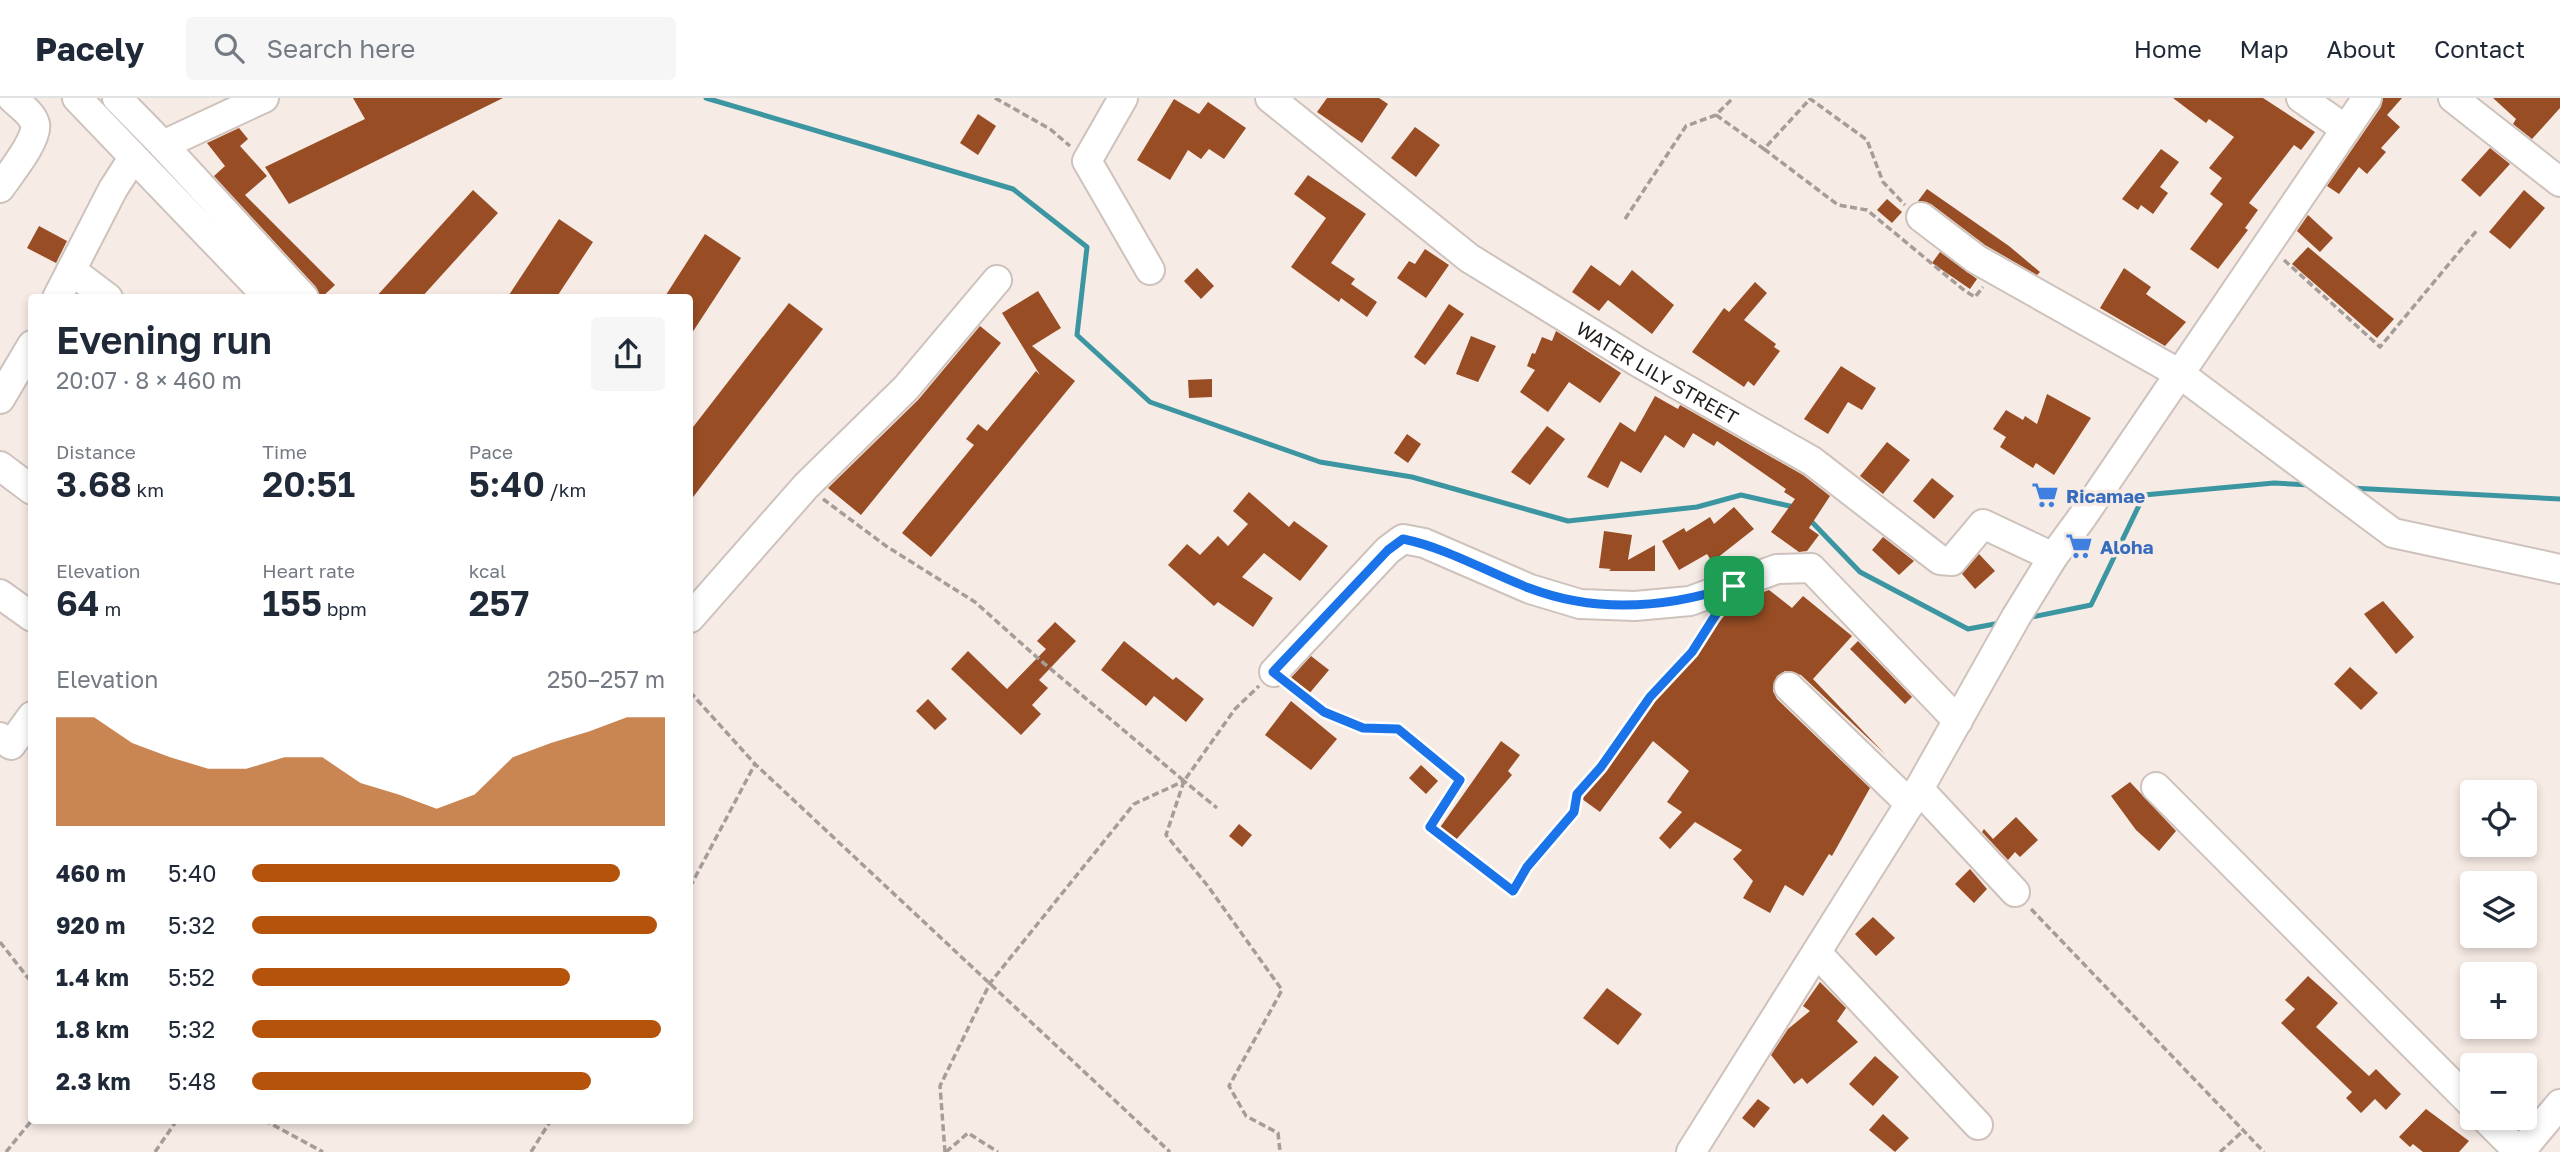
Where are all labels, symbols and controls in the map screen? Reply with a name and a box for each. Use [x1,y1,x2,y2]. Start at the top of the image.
search box [186,17,676,80]
text: Pacely [35,29,144,68]
icon: search [210,29,248,67]
text: Search here [266,33,415,64]
text: Home [2134,34,2202,63]
text: Map [2240,34,2289,63]
text: About [2327,34,2396,63]
text: Contact [2434,34,2525,63]
street label: WATER LILY STREET [1573,316,1743,428]
text: Evening run [56,317,272,362]
button: share [591,317,665,391]
text: 20:07 · 8 × 460 m [56,366,242,394]
text: Distance [56,440,136,463]
text: Time [262,440,307,463]
text: Pace [469,440,513,463]
text: 3.68 [56,463,132,505]
text: 20:51 [262,463,355,505]
text: 5:40 [469,463,545,505]
text: km [132,478,164,501]
text: /km [545,478,586,501]
supermarket icon: Ricamae [2030,480,2060,510]
place label: Ricamae [2066,484,2145,507]
supermarket icon: Aloha [2064,531,2094,561]
place label: Aloha [2100,535,2153,558]
pin [1704,556,1764,616]
text: Elevation [56,559,141,582]
text: Heart rate [262,559,355,582]
text: kcal [469,559,506,582]
icon: arrive [1715,567,1753,605]
text: 64 [56,582,100,624]
text: 155 [262,582,322,624]
text: 257 [469,582,530,624]
text: m [100,597,121,620]
text: bpm [322,597,367,620]
text: Elevation [56,665,158,693]
text: 250–257 m [547,665,665,693]
map controls [2460,780,2537,1130]
button: locate [2460,780,2537,857]
text: 460 m [56,859,126,887]
text: 5:40 [168,859,217,887]
button: layers [2460,871,2537,948]
text: 920 m [56,911,125,939]
text: 5:32 [168,911,215,939]
button: + [2460,962,2537,1039]
text: 1.4 km [56,963,129,991]
text: 5:52 [168,963,215,991]
text: 1.8 km [56,1015,129,1043]
text: 5:32 [168,1015,215,1043]
button: − [2460,1053,2537,1130]
text: 2.3 km [56,1067,131,1095]
text: 5:48 [168,1067,216,1095]

